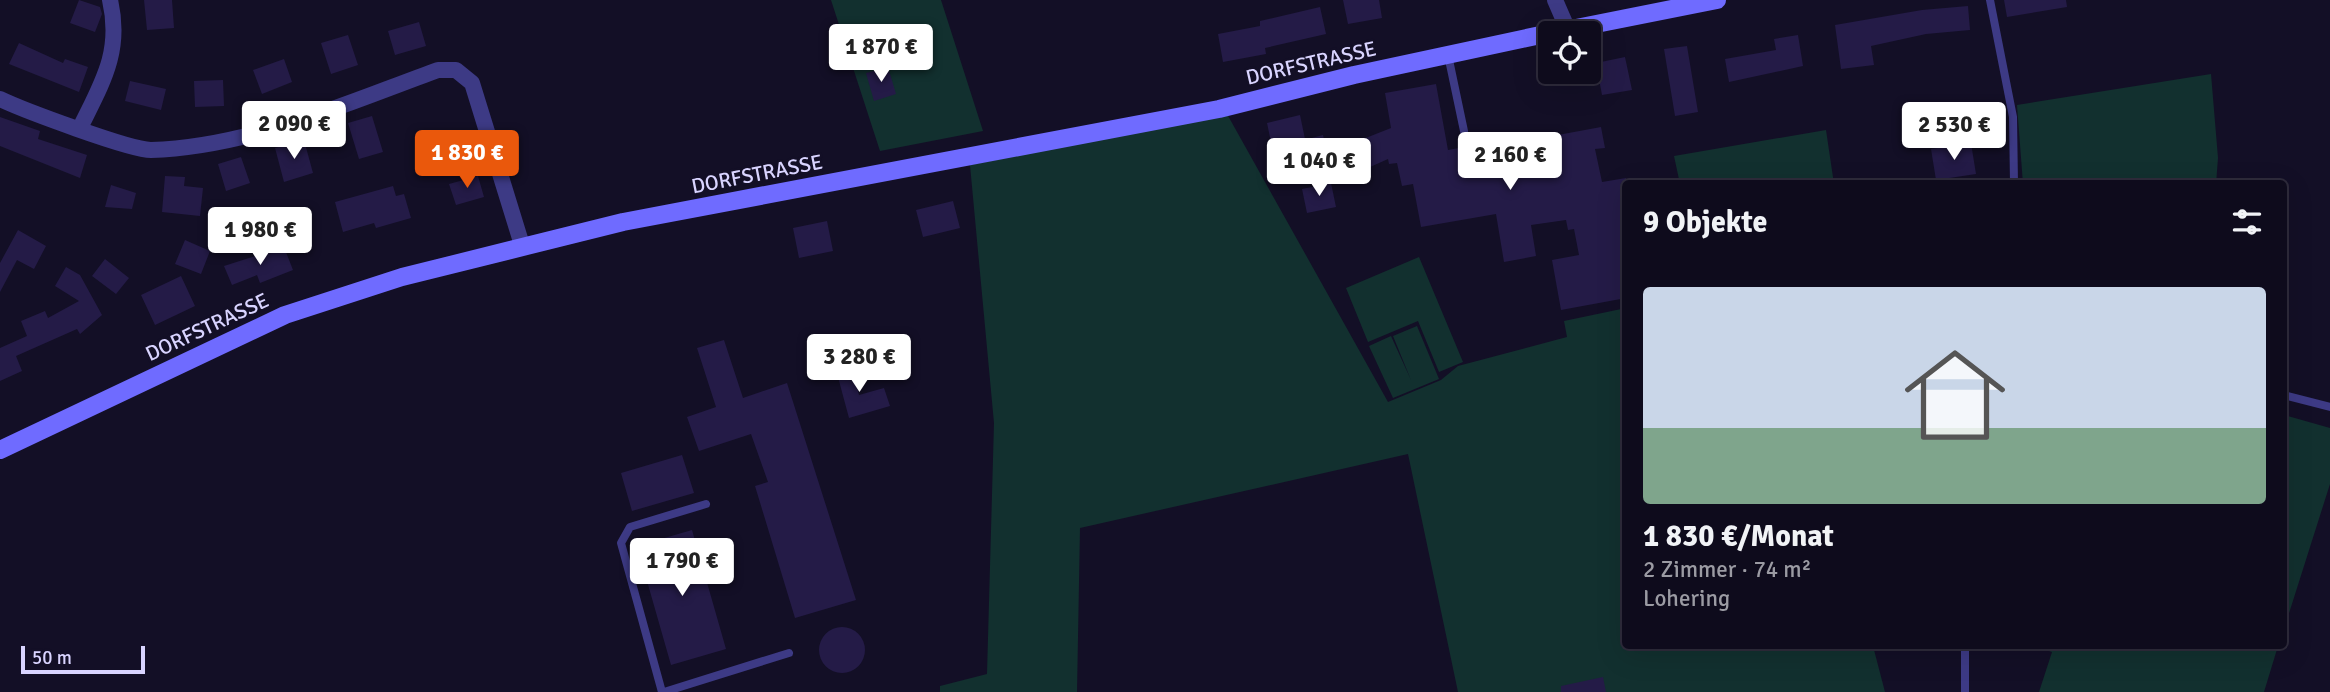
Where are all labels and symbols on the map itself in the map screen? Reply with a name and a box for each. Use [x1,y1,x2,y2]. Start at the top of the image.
pin: 1 870 € [816,24,946,84]
street label: DORFSTRASSE [1243,35,1379,91]
pin: 2 090 € [229,102,359,161]
pin: 2 530 € [1889,102,2019,162]
pin: 1 830 € [402,130,532,190]
pin: 2 160 € [1445,132,1575,192]
pin: 1 040 € [1254,138,1384,198]
street label: DORFSTRASSE [689,149,825,199]
pin: 1 980 € [195,208,325,267]
street label: DORFSTRASSE [141,287,273,367]
pin: 3 280 € [794,334,924,394]
pin: 1 790 € [617,538,747,598]
scale bar [21,643,145,675]

